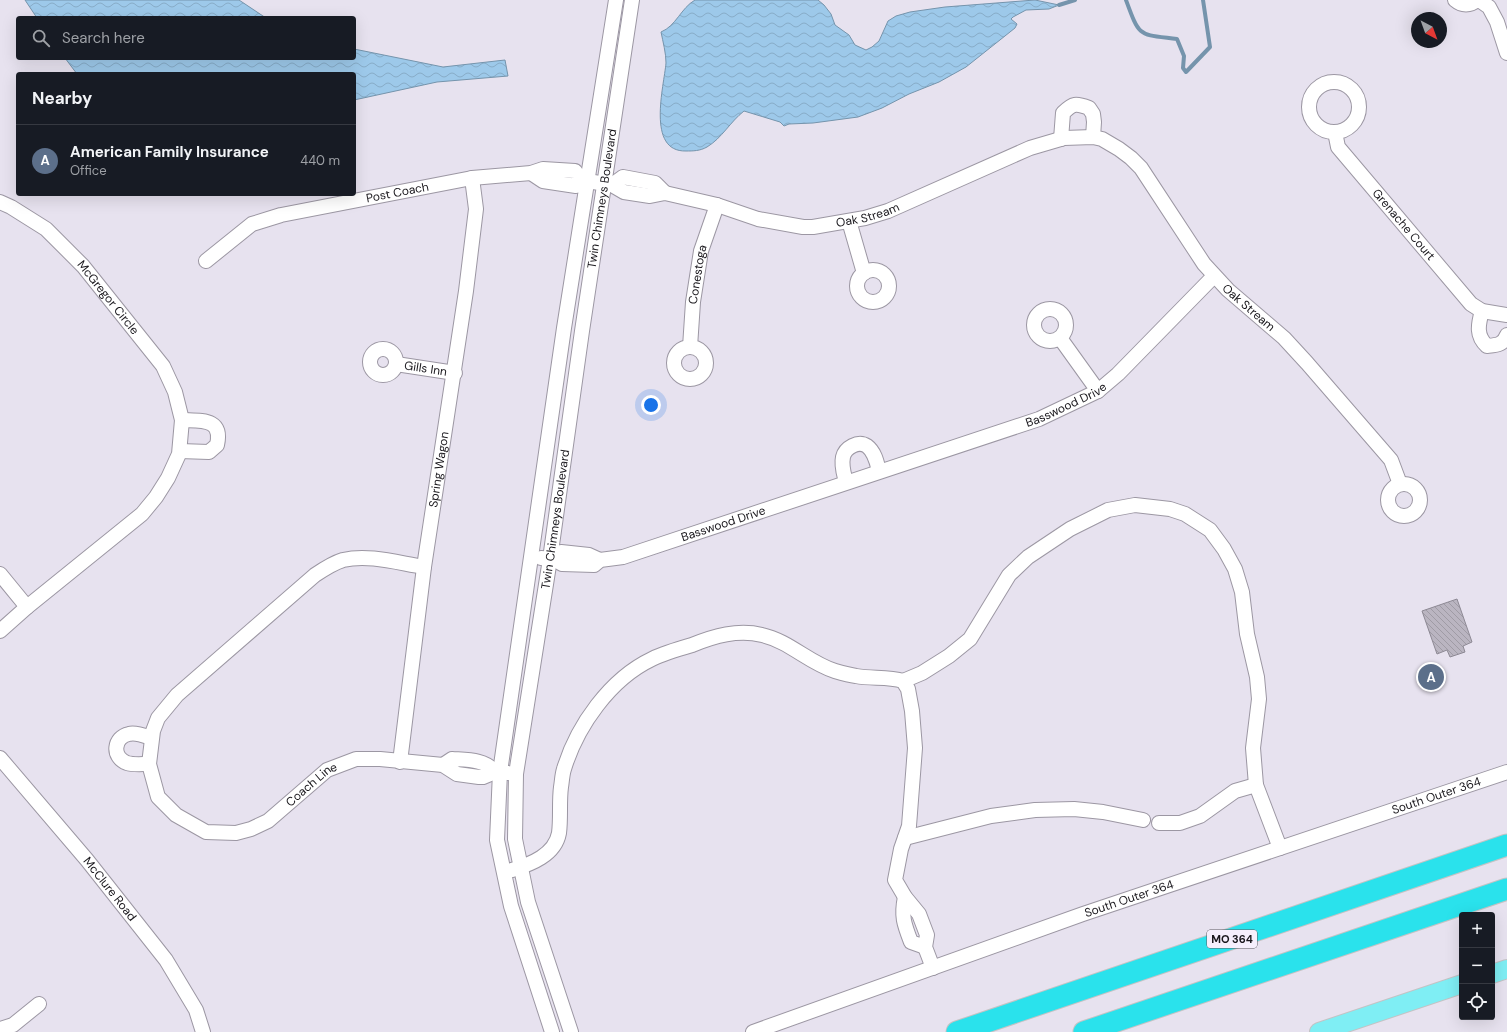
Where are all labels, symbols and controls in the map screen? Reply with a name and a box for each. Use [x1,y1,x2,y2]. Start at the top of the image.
north arrow [1411,12,1447,48]
search box [16,16,356,60]
icon: search [30,27,52,49]
text: Search here [62,28,145,48]
text: Nearby [32,87,92,109]
street label: Twin Chimneys Boulevard [584,128,620,270]
text: American Family Insurance [70,142,269,162]
text: A [40,152,50,169]
text: 440 m [300,152,340,169]
text: Office [70,162,107,179]
street label: Post Coach [365,179,430,206]
street label: Grenache Court [1369,185,1439,264]
street label: Oak Stream [835,199,902,231]
street label: Conestoga [685,243,711,305]
street label: McGregor Circle [74,257,143,338]
street label: Oak Stream [1218,281,1278,335]
street label: Gills Inn [403,357,448,380]
street label: Basswood Drive [1024,379,1110,431]
your location [641,395,661,415]
street label: Spring Wagon [425,430,453,509]
street label: Twin Chimneys Boulevard [537,448,573,590]
street label: Basswood Drive [679,502,768,545]
pin: A [1418,662,1444,692]
street label: Coach Line [282,759,339,810]
street label: South Outer 364 [1390,773,1483,818]
street label: McClure Road [80,854,140,924]
street label: South Outer 364 [1082,876,1176,921]
map controls [1459,912,1495,1020]
button: + [1459,912,1495,948]
road number: MO 364 [1207,930,1257,948]
button: − [1459,948,1495,984]
button: locate [1459,984,1495,1020]

